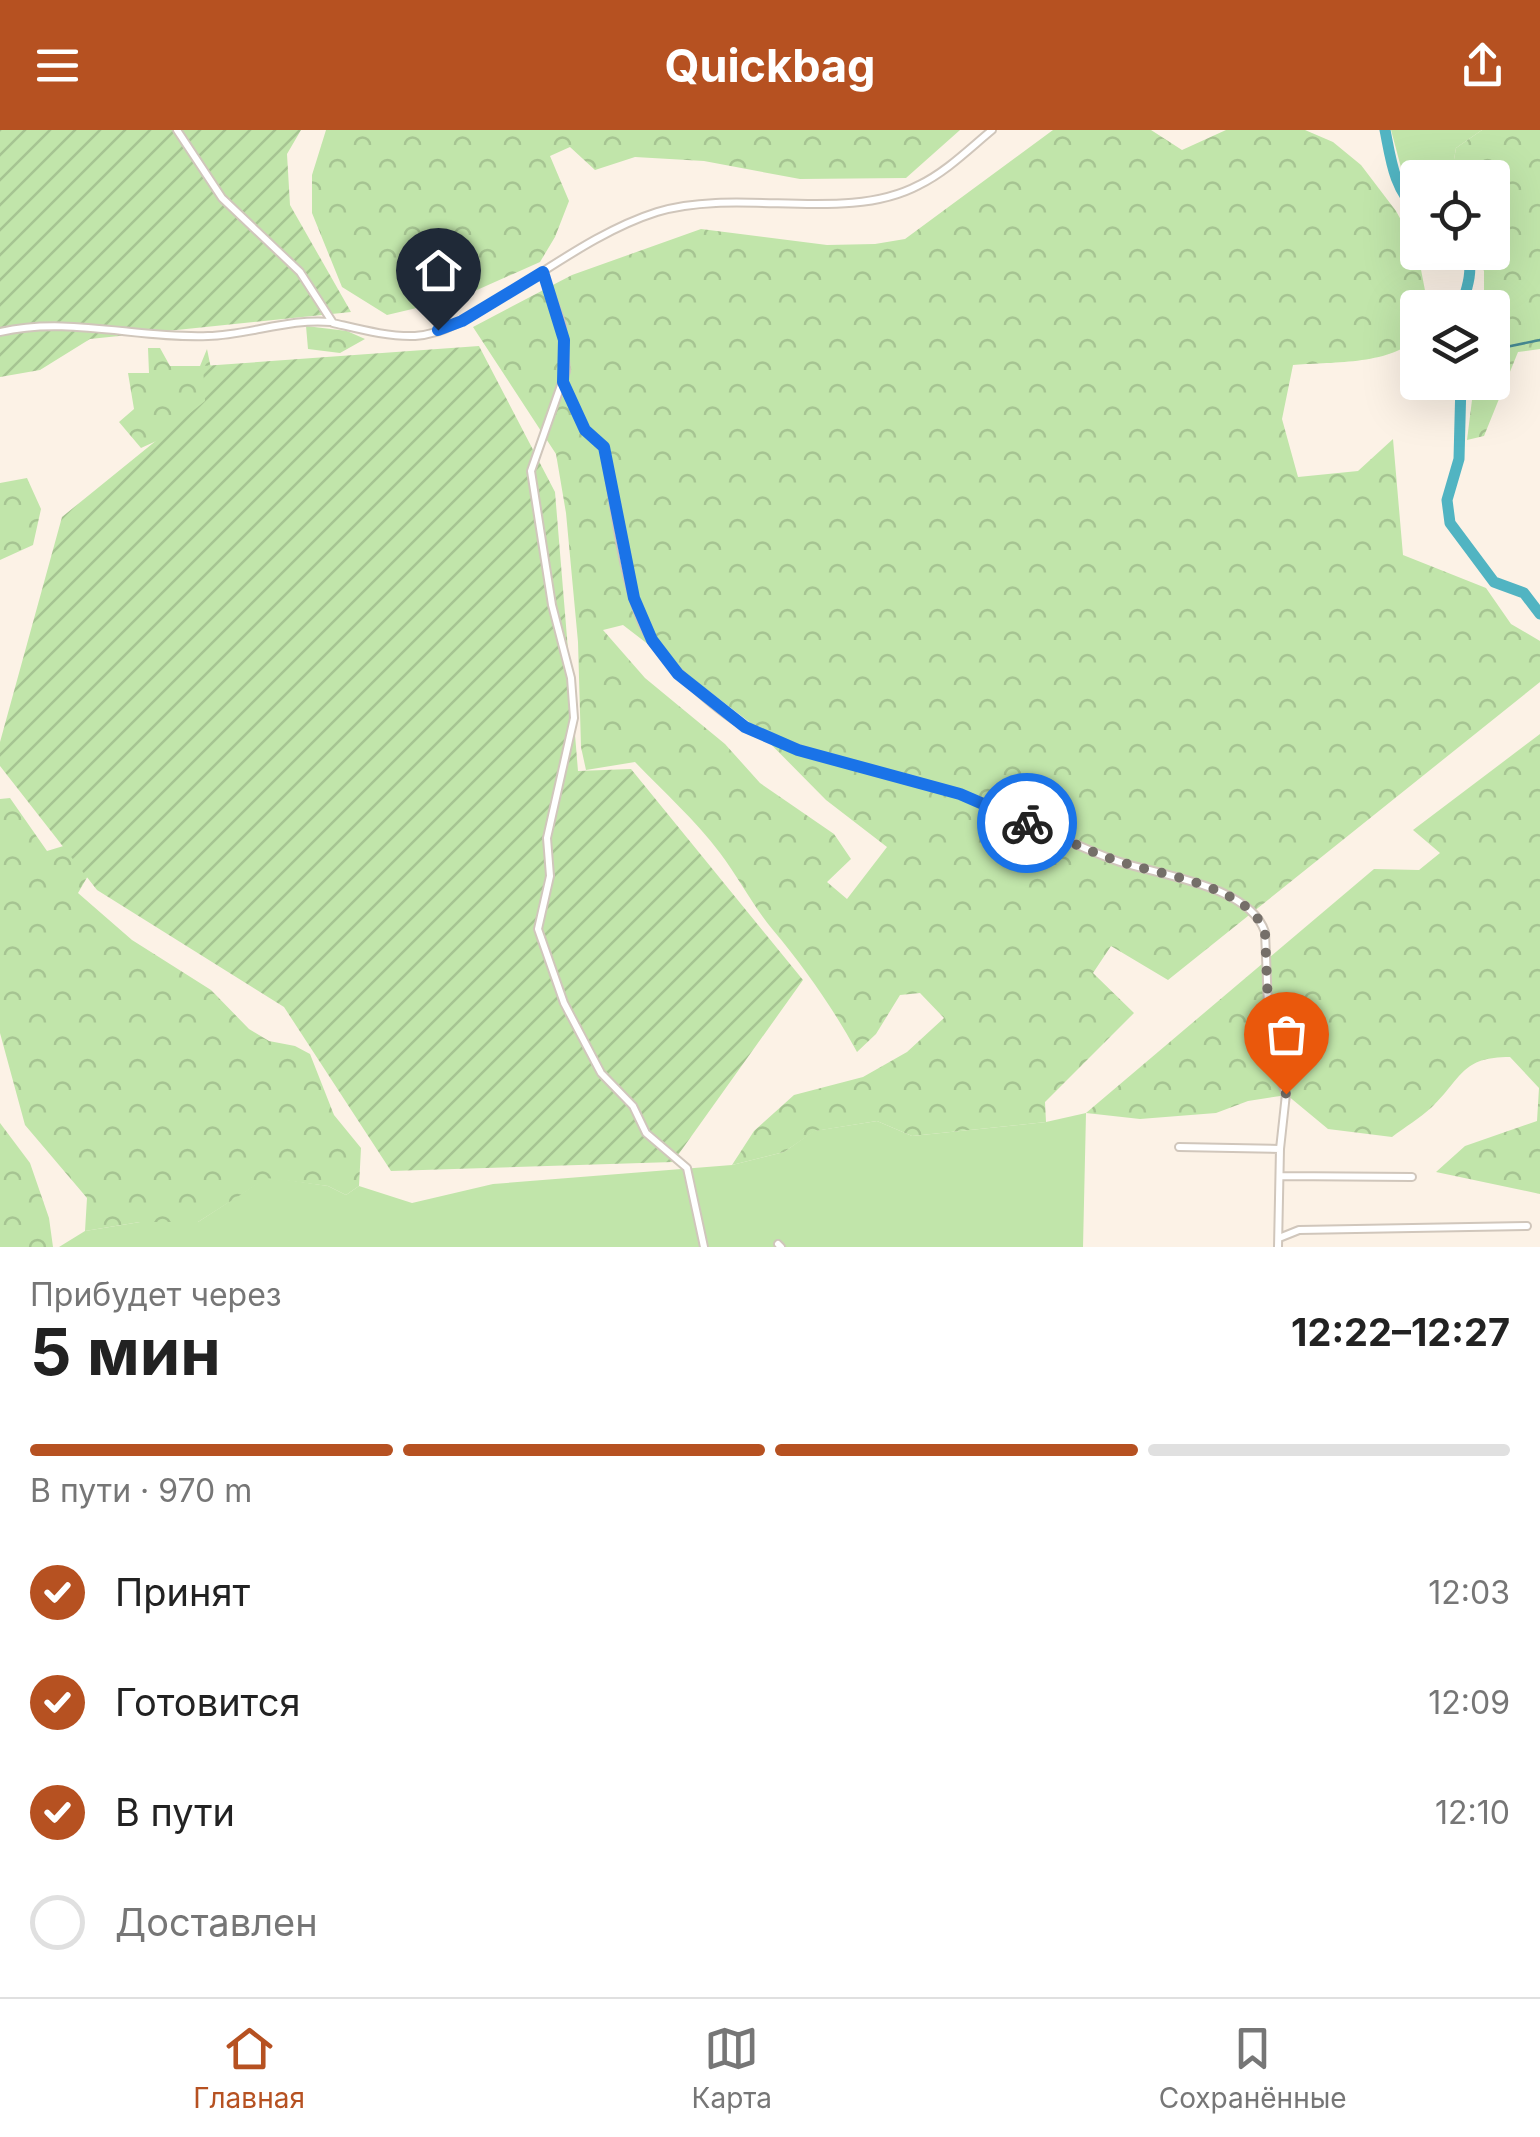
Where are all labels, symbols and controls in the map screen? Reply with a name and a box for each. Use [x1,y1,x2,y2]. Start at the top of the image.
icon: menu [30,38,85,93]
text: Quickbag [664,38,876,93]
icon: share [1455,38,1510,93]
map controls [1400,160,1510,400]
button: locate [1400,160,1510,270]
pin [396,228,481,331]
icon: home [411,243,466,298]
button: layers [1400,290,1510,400]
courier [977,773,1077,873]
icon: bike [1000,796,1055,851]
pin [1244,992,1329,1095]
icon: bag [1259,1007,1314,1062]
text: Прибудет через [30,1275,282,1314]
text: 12:22–12:27 [1291,1309,1510,1355]
text: 5 мин [30,1312,221,1391]
text: В пути · 970 m [30,1471,252,1510]
icon: check [30,1565,85,1620]
text: Принят [115,1569,250,1615]
text: 12:03 [1428,1573,1510,1612]
icon: check [30,1675,85,1730]
text: Готовится [115,1679,300,1725]
text: 12:09 [1428,1683,1510,1722]
icon: check [30,1785,85,1840]
text: В пути [115,1789,235,1835]
text: 12:10 [1435,1793,1510,1832]
text: Доставлен [115,1899,318,1945]
tab: Главная [193,2021,305,2115]
tab: Карта [692,2021,772,2115]
tab: Сохранённые [1159,2021,1347,2115]

